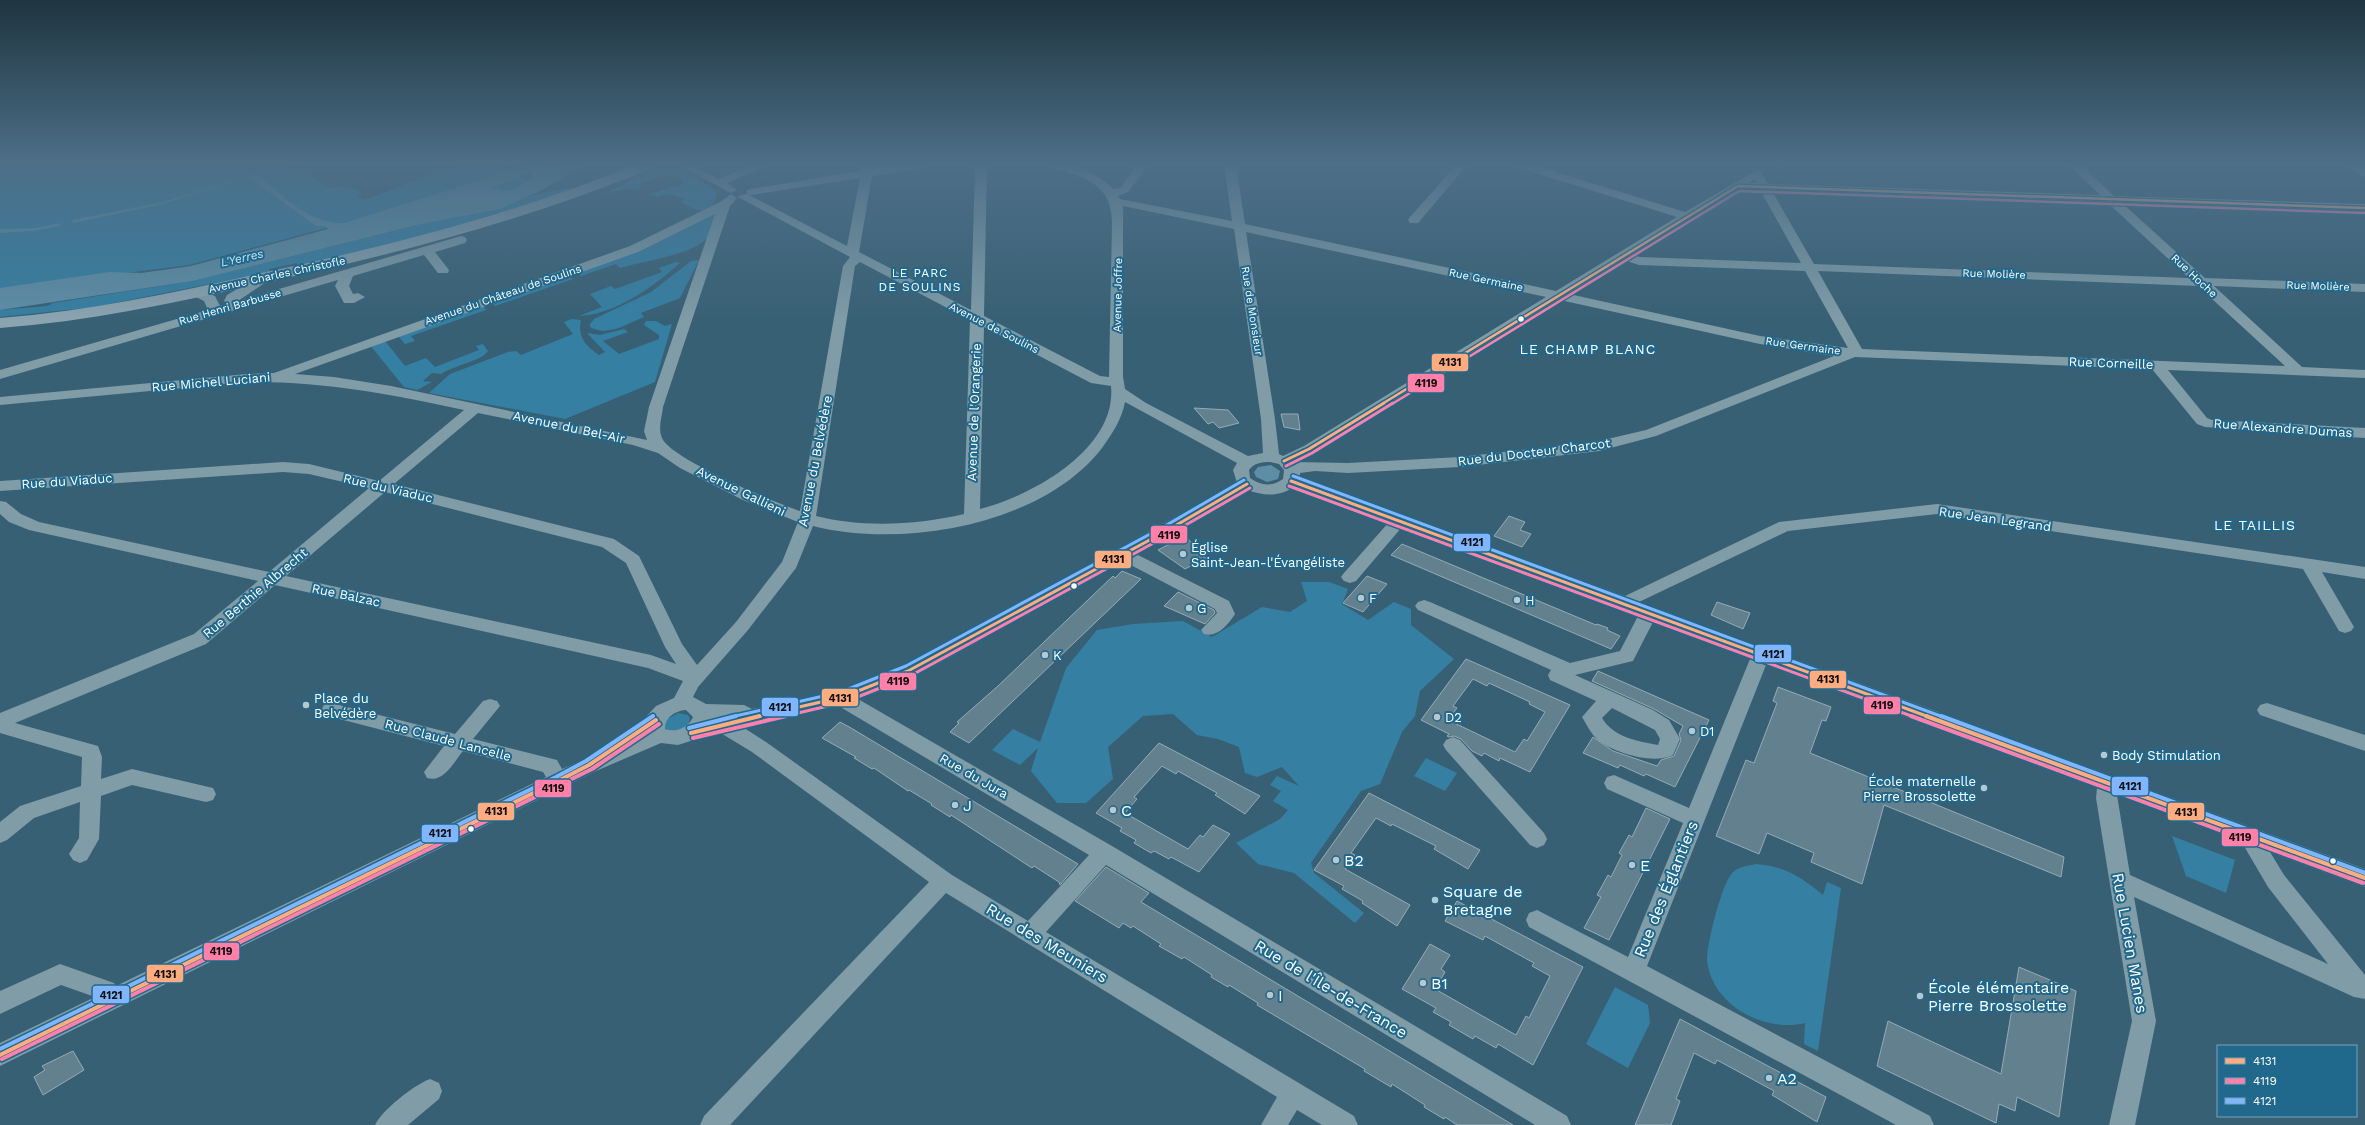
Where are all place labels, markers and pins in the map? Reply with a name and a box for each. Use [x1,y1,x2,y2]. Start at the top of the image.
unlabelled marker [1516,314,1526,324]
place label: Église Saint-Jean-l'Évangéliste [1191,539,1345,570]
marker: Église Saint-Jean-l'Évangéliste [1178,549,1188,559]
unlabelled marker [1069,581,1079,591]
place label: F [1369,591,1377,606]
marker: F [1356,593,1366,603]
place label: H [1525,593,1535,608]
marker: H [1512,595,1522,605]
place label: G [1197,601,1206,616]
marker: G [1184,603,1194,613]
place label: K [1053,648,1062,663]
marker: K [1040,650,1050,660]
place label: Place du Belvédère [314,691,376,721]
marker: Place du Belvédère [301,700,311,710]
place label: D2 [1445,710,1462,725]
marker: D2 [1432,712,1442,722]
place label: D1 [1700,724,1714,739]
marker: D1 [1687,726,1697,736]
place label: Body Stimulation [2112,748,2221,763]
marker: Body Stimulation [2099,750,2109,760]
place label: École maternelle Pierre Brossolette [1863,773,1976,804]
marker: École maternelle Pierre Brossolette [1979,783,1989,793]
place label: J [963,796,972,815]
marker: J [950,800,960,810]
place label: C [1121,801,1132,820]
marker: C [1108,805,1118,815]
unlabelled marker [466,824,476,834]
place label: B2 [1344,851,1364,870]
marker: B2 [1331,855,1341,865]
place label: E [1640,856,1650,875]
unlabelled marker [2328,856,2338,866]
marker: E [1627,860,1637,870]
place label: Square de Bretagne [1443,882,1522,919]
marker: Square de Bretagne [1430,895,1440,905]
place label: B1 [1431,974,1448,993]
marker: B1 [1418,978,1428,988]
place label: École élémentaire Pierre Brossolette [1928,978,2069,1015]
place label: I [1278,986,1283,1005]
marker: I [1265,990,1275,1000]
marker: École élémentaire Pierre Brossolette [1915,991,1925,1001]
place label: A2 [1777,1069,1797,1088]
marker: A2 [1764,1073,1774,1083]

